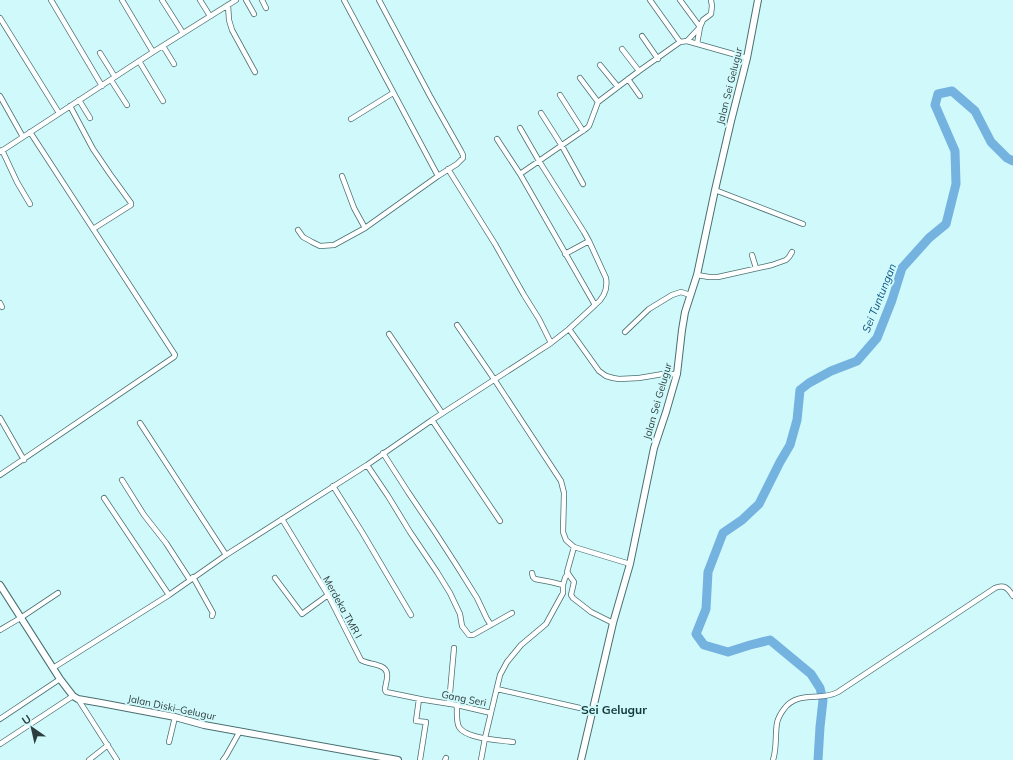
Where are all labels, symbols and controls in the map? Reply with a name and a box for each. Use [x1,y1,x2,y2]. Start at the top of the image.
street label: Jalan Sei Gelugur [714,46,745,126]
water label: Sei Tuntungan [859,261,899,335]
street label: Jalan Sei Gelugur [640,361,675,441]
street label: Merdeka TMR I [320,574,365,641]
street label: Gang Seri [440,688,487,709]
street label: Jalan Diski–Gelugur [127,692,218,723]
district label: Sei Gelugur [581,702,647,717]
north arrow [12,708,52,748]
text: U [19,712,34,728]

